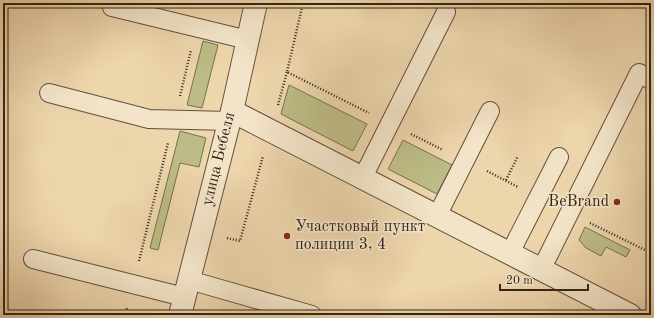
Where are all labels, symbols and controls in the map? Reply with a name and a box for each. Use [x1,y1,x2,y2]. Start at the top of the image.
street label: улица Бебеля [200,111,238,207]
place label: BeBrand [548,194,609,210]
marker: BeBrand [612,197,622,207]
place label: Участковый пункт полиции 3, 4 [295,219,425,253]
marker: Участковый пункт полиции 3, 4 [282,231,292,241]
scale bar [500,266,588,292]
text: 20 m [506,275,533,287]

